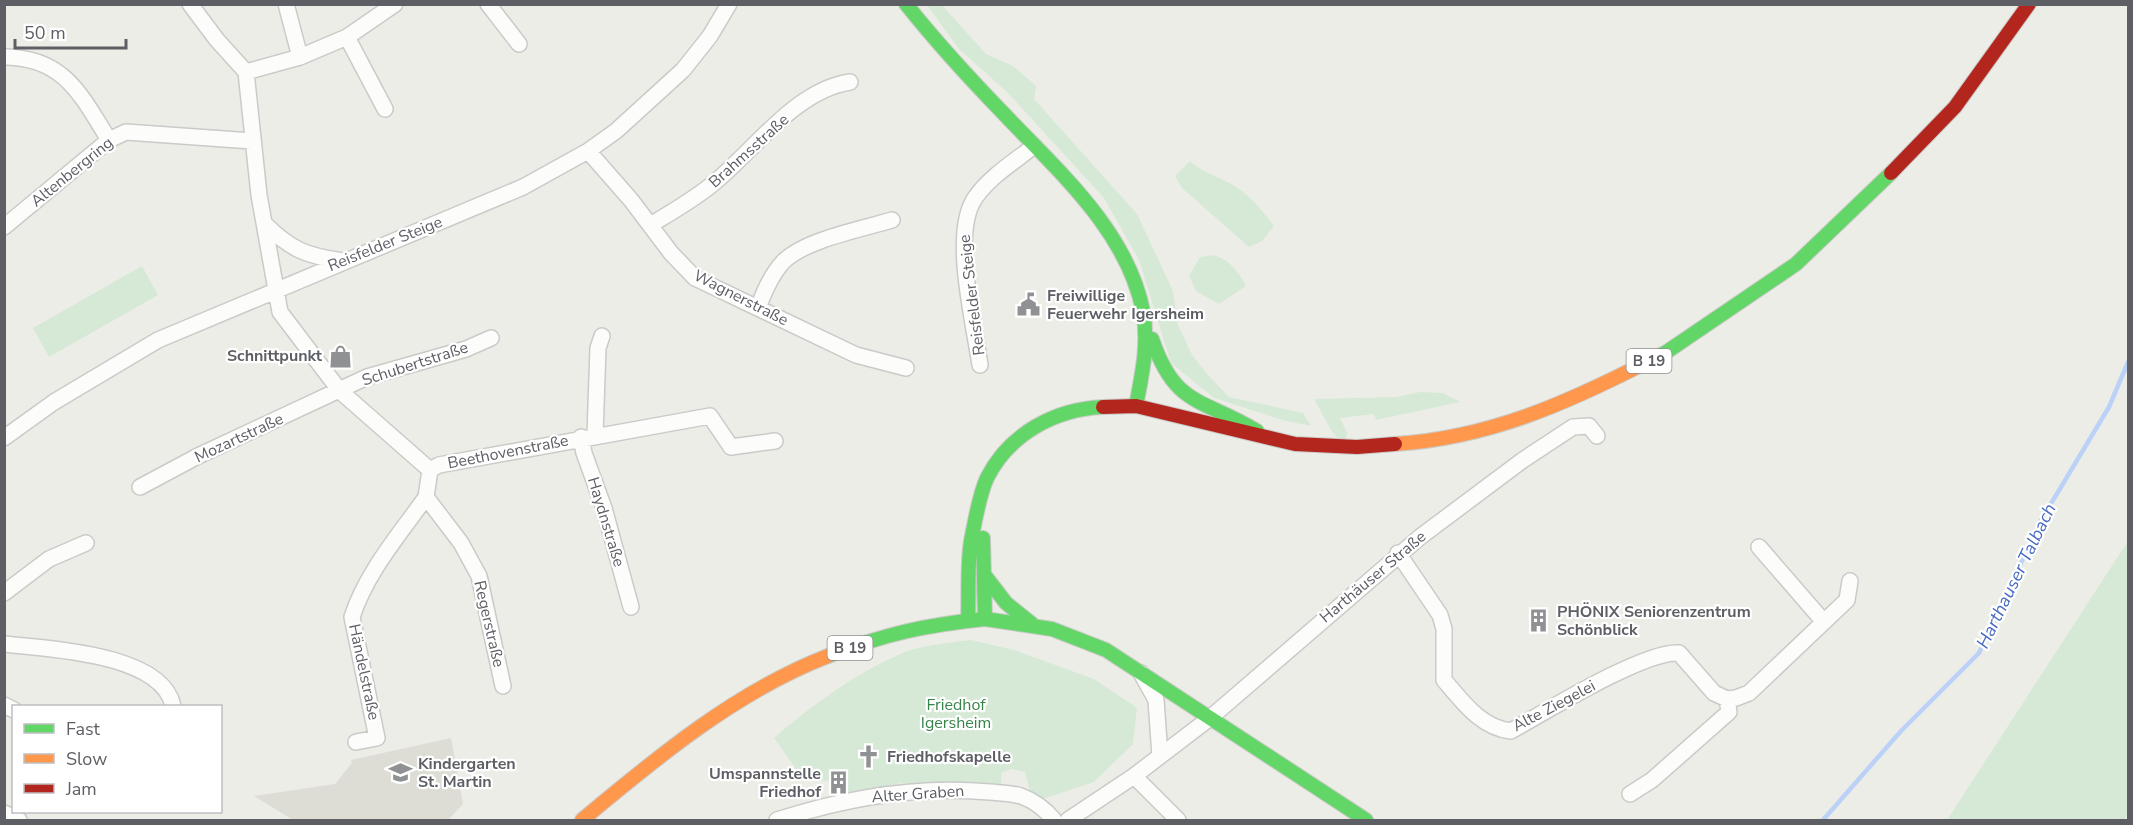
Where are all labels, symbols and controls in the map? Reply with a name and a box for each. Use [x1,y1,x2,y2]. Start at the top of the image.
scale bar [15,12,126,50]
text: 50 m [24,21,66,45]
street label: Brahmsstraße [704,109,794,193]
street label: Altenbergring [26,132,118,212]
street label: Reisfelder Steige [324,211,446,277]
street label: Reisfelder Steige [954,233,990,357]
street label: Wagnerstraße [690,265,792,331]
place label: Freiwillige Feuerwehr Igersheim [1047,285,1204,325]
public building icon: Freiwillige Feuerwehr Igersheim [1016,292,1042,318]
street label: Schubertstraße [359,336,471,392]
shop icon: Schnittpunkt [327,343,353,369]
place label: Schnittpunkt [227,345,323,367]
road number: B 19 [1626,349,1672,373]
street label: Mozartstraße [191,408,287,468]
street label: Beethovenstraße [446,429,570,475]
street label: Haydnstraße [582,474,630,570]
water label: Harthauser Talbach [1970,499,2062,653]
street label: Harthäuser Straße [1315,526,1431,628]
street label: Regerstraße [468,579,510,669]
place label: PHÖNIX Seniorenzentrum Schönblick [1557,601,1751,641]
building icon: PHÖNIX Seniorenzentrum Schönblick [1526,608,1552,634]
street label: Händelstraße [343,622,385,722]
road number: B 19 [828,636,872,660]
street label: Alte Ziegelei [1509,675,1599,737]
park label: Friedhof Igersheim [921,694,991,734]
legend [12,705,222,813]
text: Fast [66,717,101,741]
church icon: Friedhofskapelle [856,744,882,770]
place label: Friedhofskapelle [887,746,1011,768]
text: Slow [66,747,107,771]
place label: Kindergarten St. Martin [418,753,516,793]
school or university icon: Kindergarten St. Martin [387,760,413,786]
place label: Umspannstelle Friedhof [709,763,822,803]
building icon: Umspannstelle Friedhof [826,770,852,796]
text: Jam [65,777,97,801]
street label: Alter Graben [871,780,965,808]

